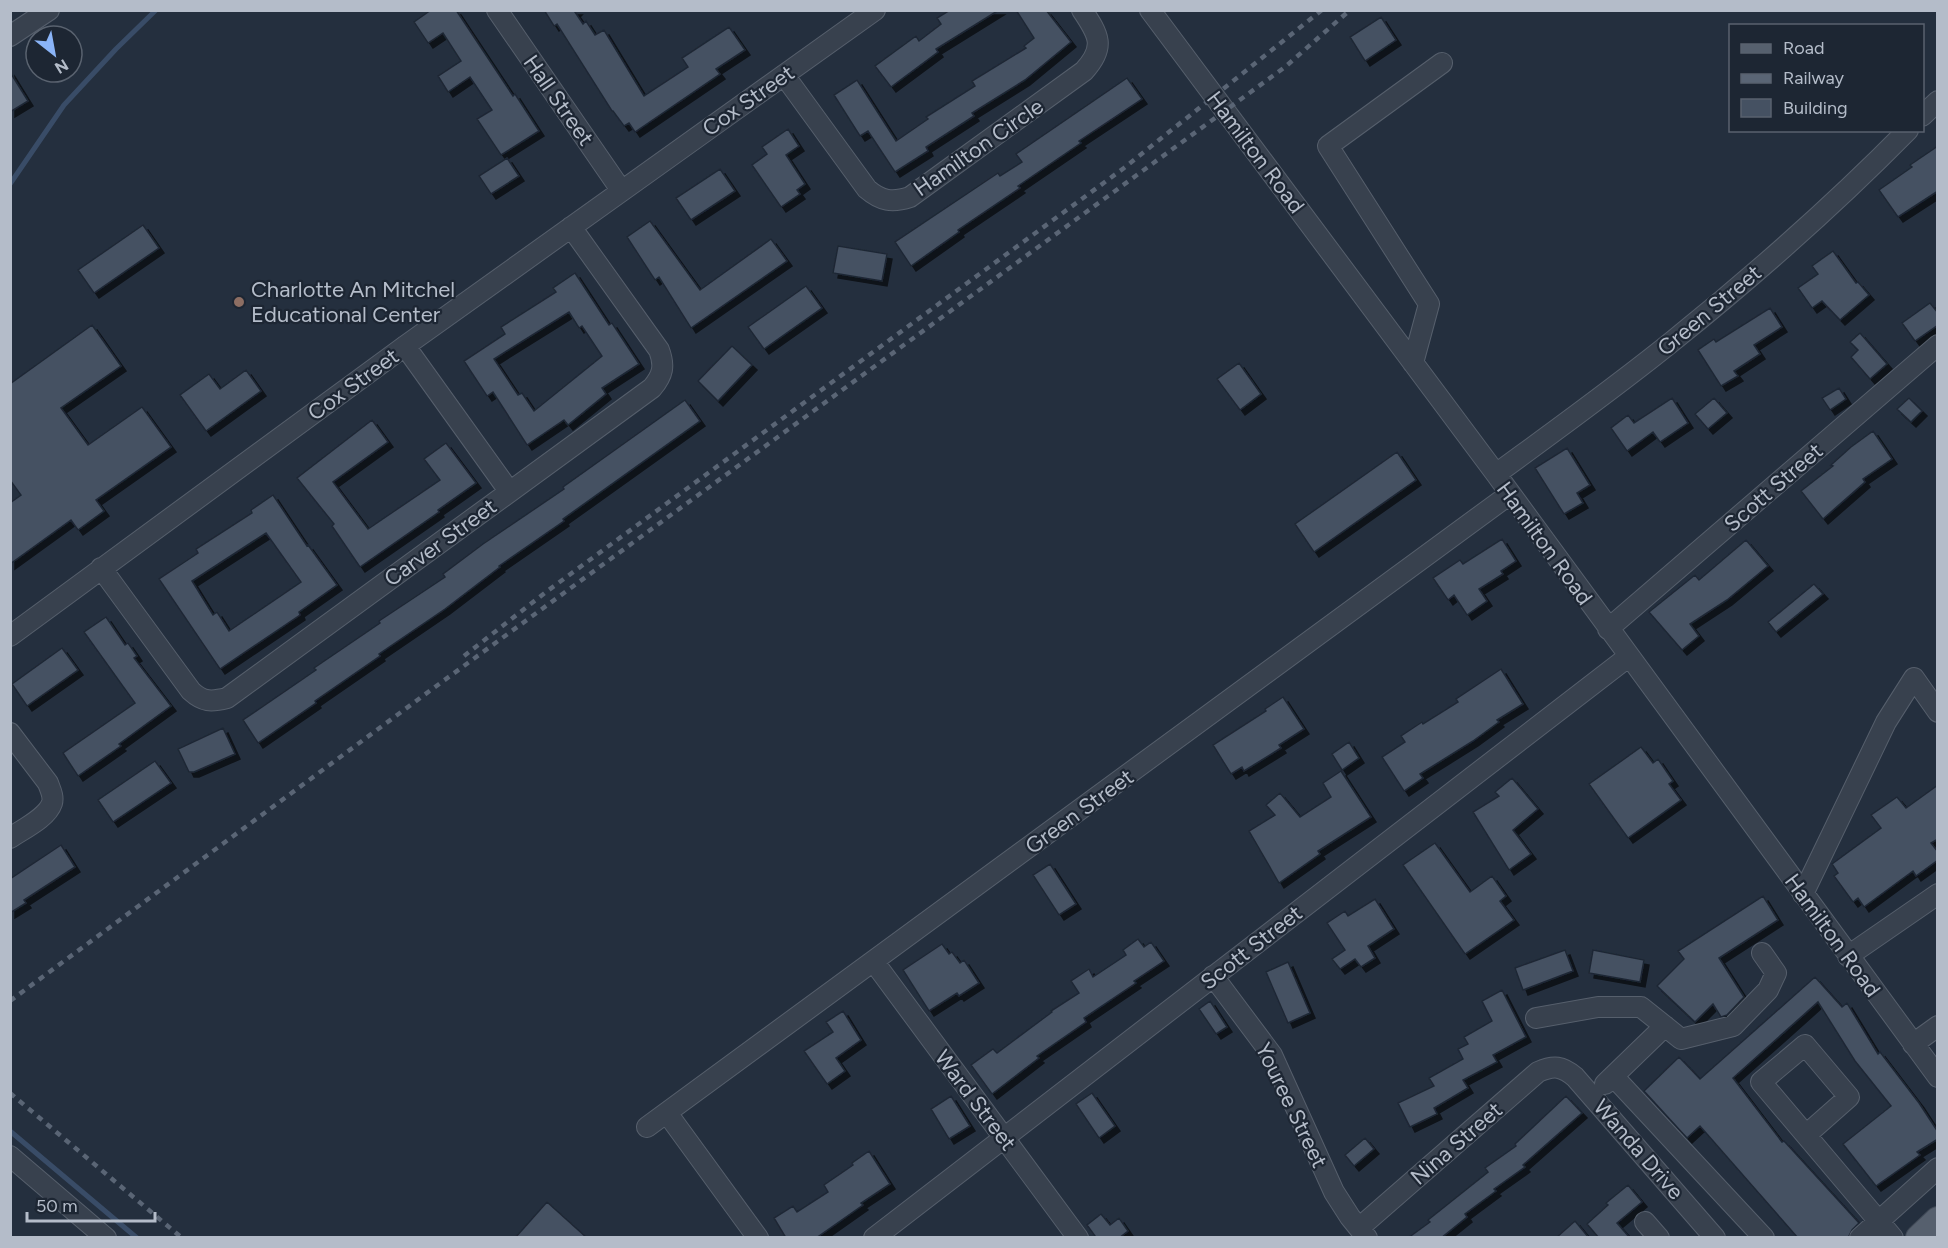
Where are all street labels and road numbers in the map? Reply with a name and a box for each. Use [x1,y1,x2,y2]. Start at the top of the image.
street label: Hall Street [518,50,600,151]
street label: Cox Street [697,59,799,142]
street label: Hamilton Road [1201,86,1310,219]
street label: Hamilton Circle [908,93,1048,202]
street label: Green Street [1652,259,1767,362]
street label: Cox Street [302,342,404,426]
street label: Scott Street [1718,437,1828,538]
street label: Hamilton Road [1491,476,1598,610]
street label: Carver Street [379,493,502,592]
street label: Green Street [1020,763,1139,860]
street label: Hamilton Road [1779,868,1886,1002]
street label: Scott Street [1195,899,1308,996]
street label: Youree Street [1250,1038,1333,1172]
street label: Ward Street [929,1045,1022,1156]
street label: Wanda Drive [1588,1094,1690,1205]
street label: Nina Street [1405,1096,1508,1191]

